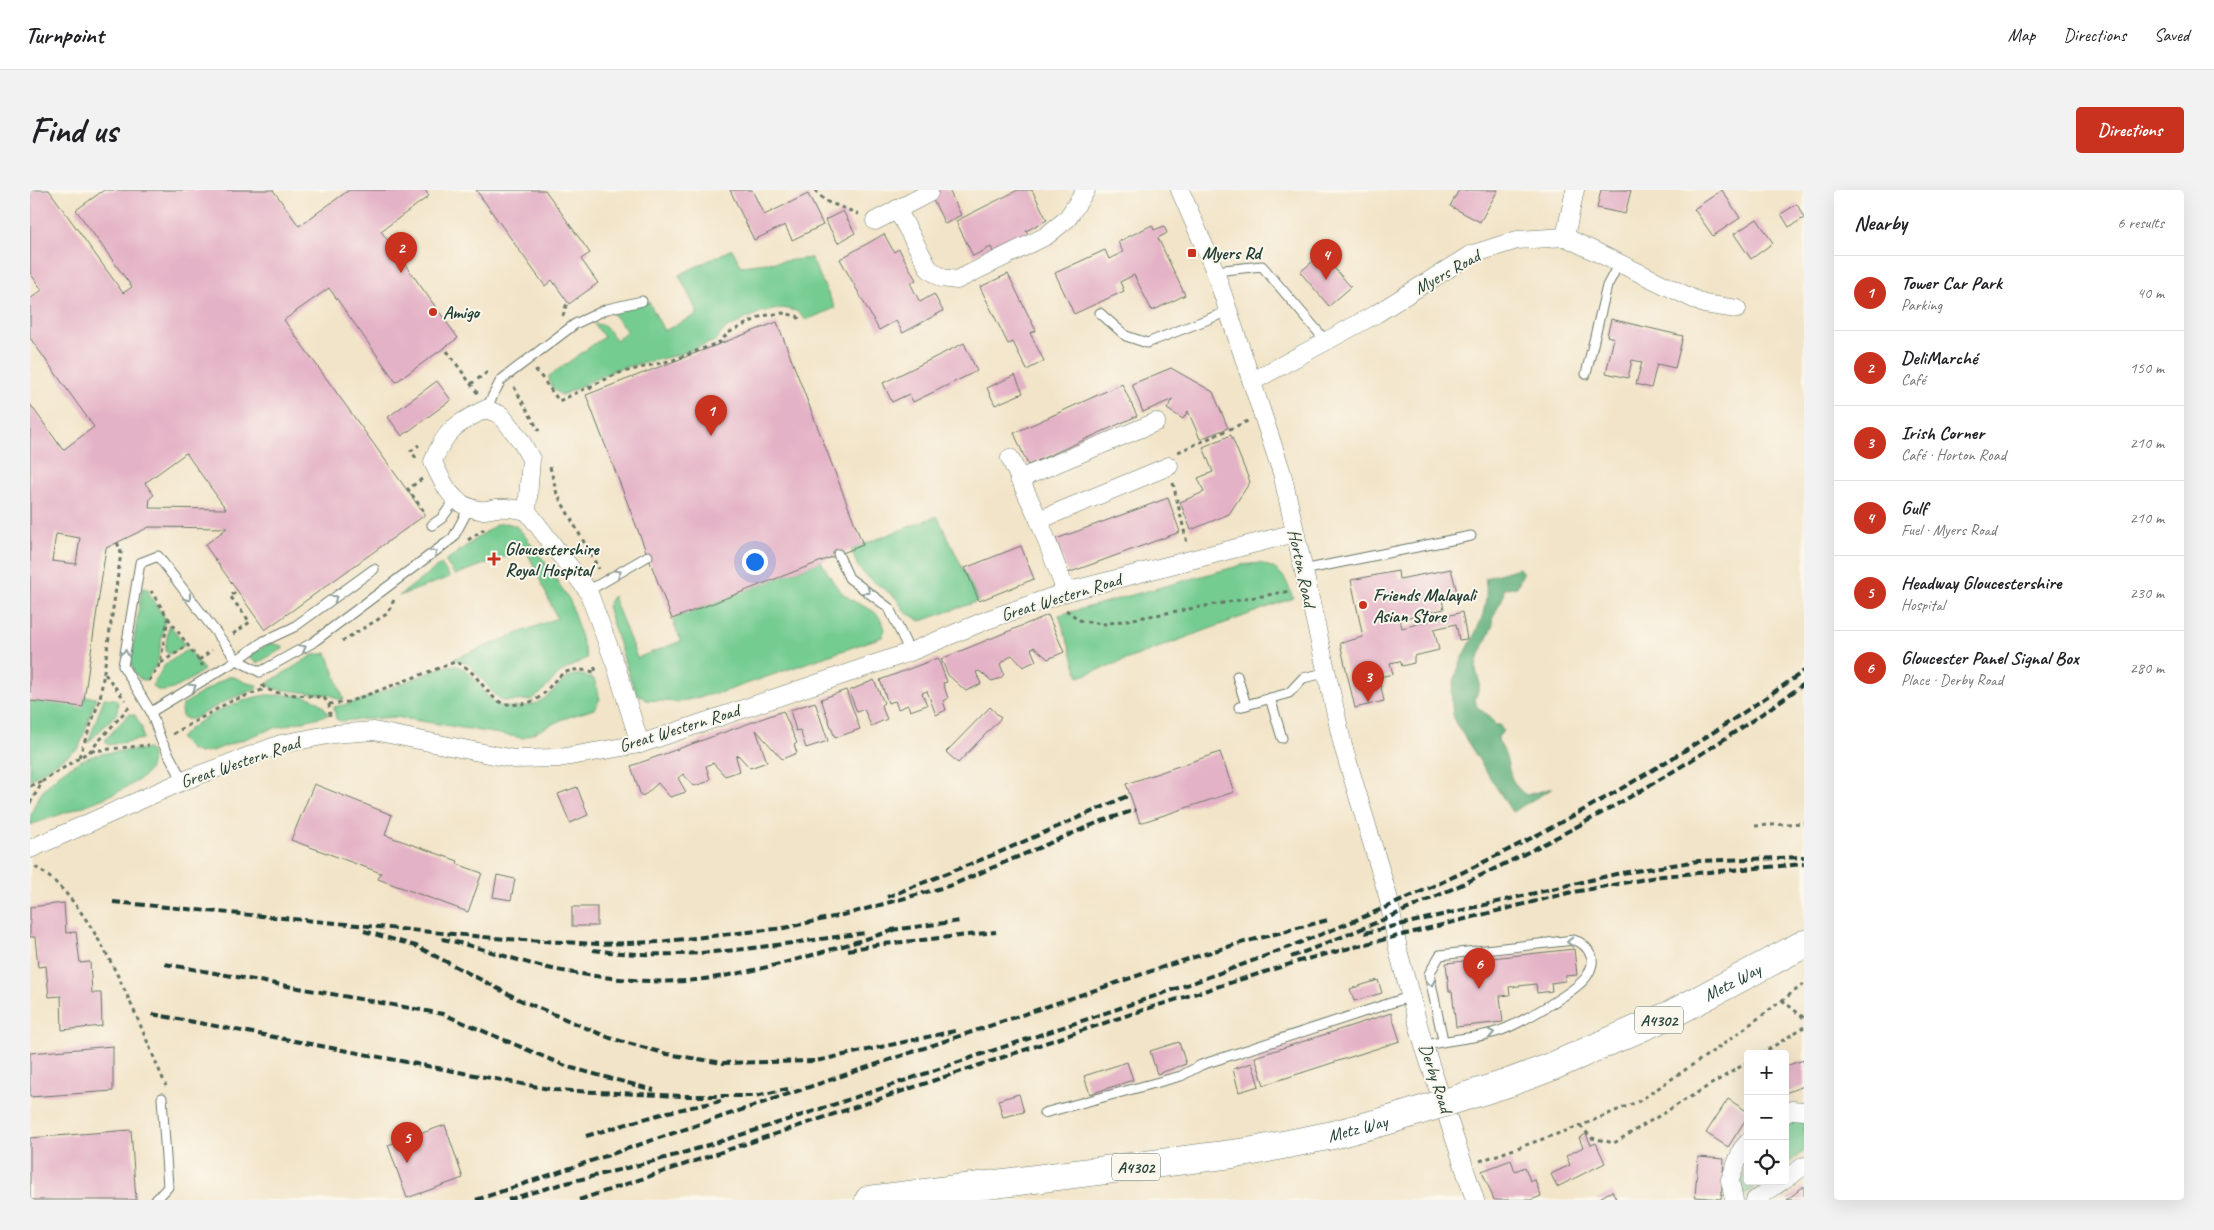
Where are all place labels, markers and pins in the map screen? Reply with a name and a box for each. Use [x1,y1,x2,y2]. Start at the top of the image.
pin: 2 [385,232,417,273]
pin: 4 [1310,239,1342,280]
place label: Myers Rd [1202,242,1263,264]
marker: Myers Rd [1186,247,1198,259]
place label: Amigo [443,301,481,323]
marker: Amigo [427,306,439,318]
pin: 1 [695,395,727,436]
place label: Gloucestershire Royal Hospital [505,538,601,581]
marker: Gloucestershire Royal Hospital [487,552,501,566]
place label: Friends Malayali Asian Store [1373,584,1478,627]
marker: Friends Malayali Asian Store [1357,599,1369,611]
pin: 3 [1352,661,1384,702]
pin: 6 [1463,948,1495,989]
pin: 5 [391,1122,423,1163]

